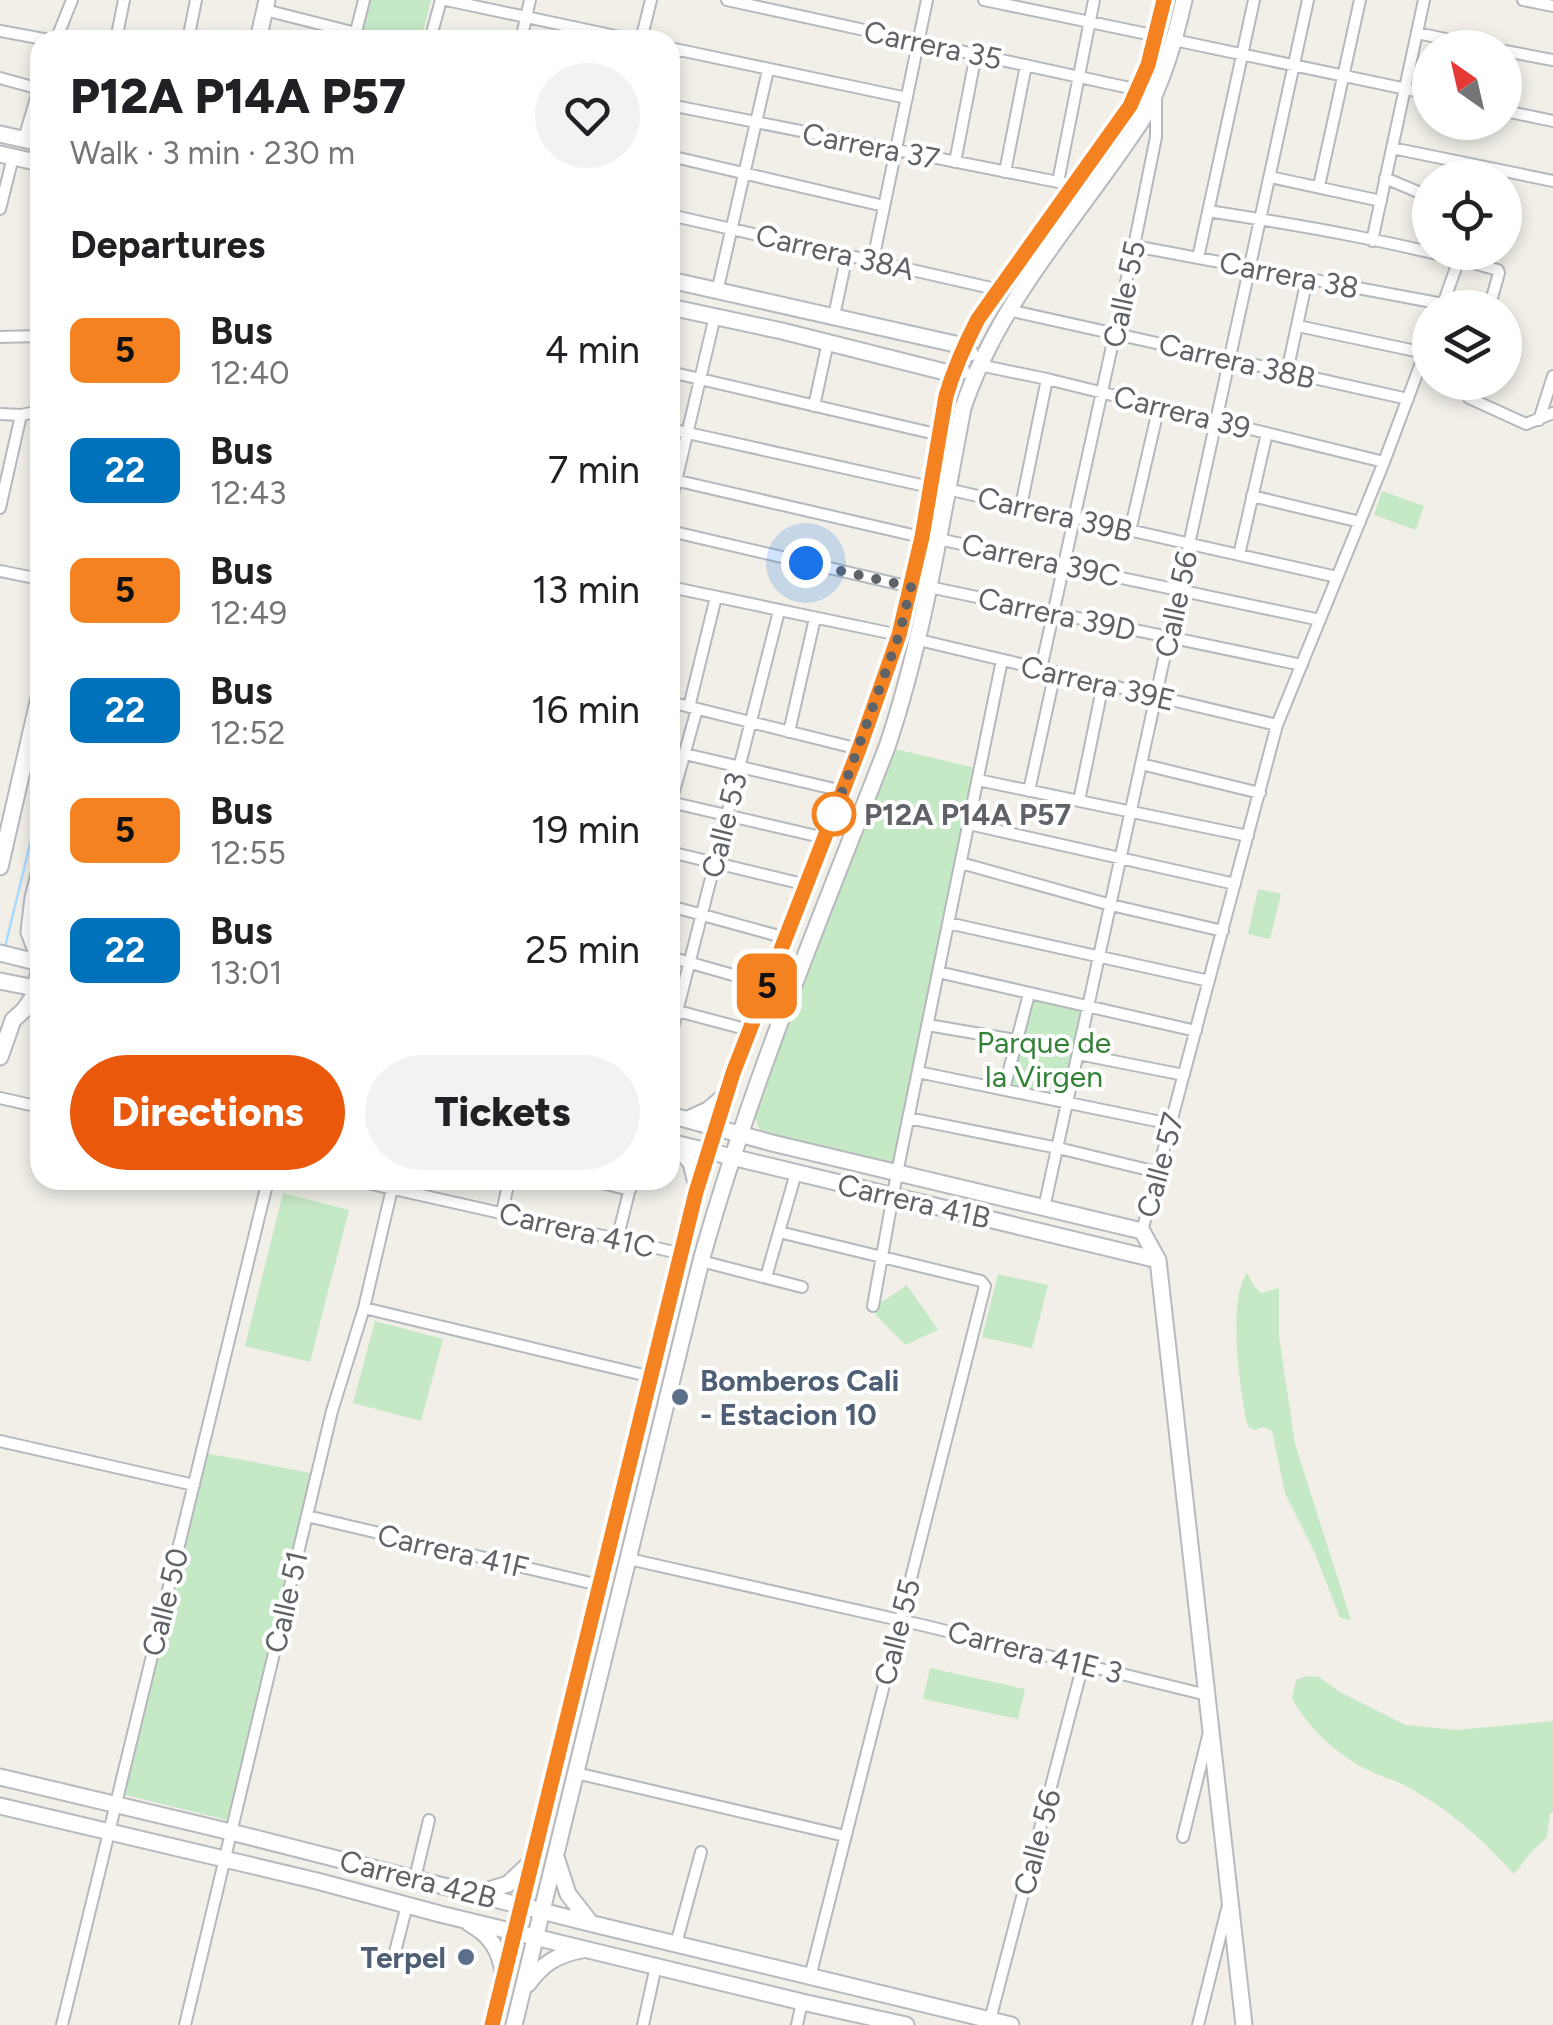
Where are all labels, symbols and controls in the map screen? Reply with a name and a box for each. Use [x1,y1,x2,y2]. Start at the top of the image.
street label: Carrera 35 [861,12,1005,78]
north arrow [1412,30,1522,140]
map controls [1412,30,1522,400]
button: heart [535,63,640,168]
text: P12A P14A P57 [70,67,406,125]
street label: Carrera 37 [799,115,943,177]
text: Walk · 3 min · 230 m [70,134,355,172]
button: locate [1412,160,1522,270]
street label: Carrera 38A [752,216,919,288]
text: Departures [70,222,265,268]
street label: Calle 55 [1095,237,1153,351]
street label: Carrera 38 [1216,243,1362,307]
button: layers [1412,290,1522,400]
text: Bus [210,308,273,354]
street label: Carrera 38B [1155,325,1319,397]
text: 4 min [545,327,640,373]
text: 5 [115,329,135,371]
text: 12:40 [210,354,290,392]
street label: Carrera 39 [1110,377,1254,447]
text: Bus [210,428,273,474]
text: 7 min [548,447,640,493]
text: 22 [105,449,145,491]
text: 12:43 [210,474,286,512]
street label: Carrera 39B [974,478,1136,550]
street label: Carrera 39C [958,525,1124,595]
your location [781,538,831,588]
street label: Calle 56 [1147,547,1205,661]
text: Bus [210,548,273,594]
text: 13 min [532,567,640,613]
text: 5 [115,569,135,611]
street label: Carrera 39D [975,579,1139,649]
text: 12:49 [210,594,287,632]
street label: Carrera 39E [1017,647,1179,719]
text: Bus [210,668,273,714]
text: 16 min [531,687,640,733]
text: 22 [105,689,145,731]
text: 12:52 [210,714,286,752]
street label: Calle 53 [693,768,755,882]
text: Bus [210,788,273,834]
marker: P12A P14A P57 [813,793,855,835]
place label: P12A P14A P57 [864,796,1071,833]
text: 19 min [531,807,640,853]
text: 5 [115,809,135,851]
text: 12:55 [210,834,286,872]
text: Bus [210,908,273,954]
text: 25 min [525,927,640,973]
text: 22 [105,929,145,971]
text: 13:01 [210,954,282,992]
line badge: 5 [734,954,800,1018]
text: 5 [757,965,777,1007]
park label: Parque de la Virgen [977,1024,1111,1095]
button: Directions [70,1055,345,1170]
button: Tickets [365,1055,640,1170]
street label: Calle 57 [1128,1108,1192,1222]
street label: Carrera 41B [834,1165,994,1237]
street label: Carrera 41C [495,1194,659,1266]
place label: Bomberos Cali - Estacion 10 [700,1362,899,1433]
marker: Bomberos Cali - Estacion 10 [669,1386,691,1408]
street label: Carrera 41F [374,1516,532,1586]
street label: Calle 50 [134,1544,196,1660]
street label: Calle 51 [256,1547,316,1657]
street label: Calle 55 [866,1575,928,1689]
street label: Carrera 41E 3 [944,1612,1126,1692]
street label: Calle 56 [1005,1785,1069,1899]
street label: Carrera 42B [336,1842,500,1916]
place label: Terpel [360,1939,446,1976]
marker: Terpel [455,1946,477,1968]

